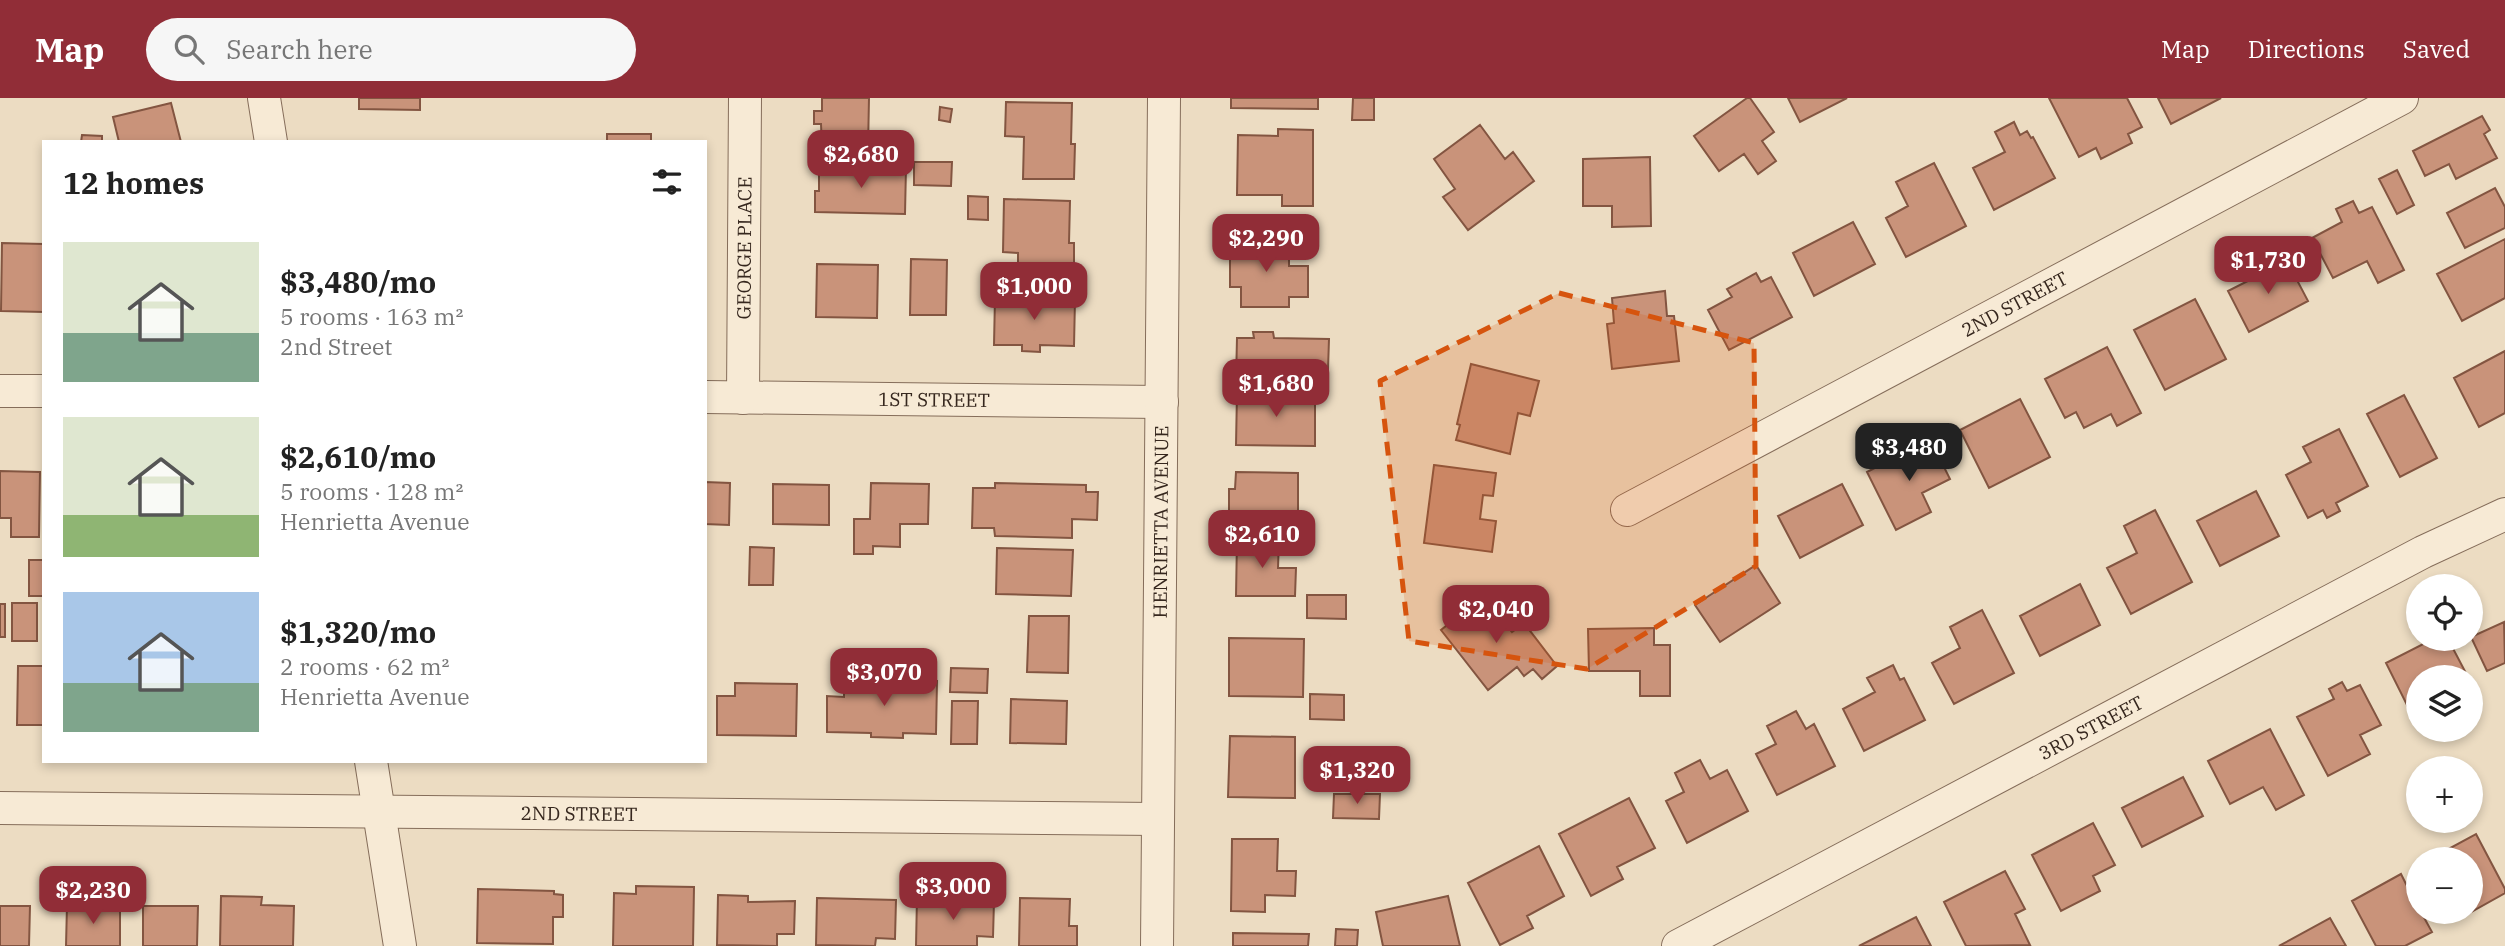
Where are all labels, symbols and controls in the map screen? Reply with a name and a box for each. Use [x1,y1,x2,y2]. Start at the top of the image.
search box [146,18,636,81]
text: Map [35,28,104,71]
icon: search [170,30,208,68]
text: Search here [226,32,373,66]
text: Map [2161,33,2210,65]
text: Directions [2248,33,2365,65]
text: Saved [2403,33,2470,65]
pin: $2,680 [804,130,918,190]
text: $2,680 [823,138,899,168]
text: 12 homes [63,163,204,202]
icon: filters [648,163,686,201]
street label: GEORGE PLACE [732,176,756,320]
pin: $2,290 [1209,214,1323,274]
text: $2,290 [1228,222,1304,252]
pin: $1,730 [2211,236,2325,296]
text: $1,730 [2230,244,2306,274]
text: $3,480/mo [280,262,436,301]
pin: $1,000 [977,262,1091,322]
street label: 2ND STREET [1957,266,2072,342]
icon: home [119,270,203,354]
text: $1,000 [996,270,1072,300]
text: 5 rooms · 163 m² [280,301,463,331]
text: 2nd Street [280,331,392,361]
pin: $1,680 [1219,360,1333,419]
text: $1,680 [1238,367,1314,397]
street label: 1ST STREET [878,387,990,412]
pin: $3,480 [1852,424,1966,483]
street label: HENRIETTA AVENUE [1148,425,1173,619]
text: $3,480 [1871,431,1947,461]
text: $2,610/mo [280,437,436,476]
icon: home [119,445,203,529]
text: 5 rooms · 128 m² [280,476,463,506]
text: Henrietta Avenue [280,506,470,536]
pin: $2,610 [1205,510,1319,570]
text: $2,610 [1224,518,1300,548]
map controls [2406,574,2483,924]
button: locate [2406,574,2483,651]
pin: $2,040 [1439,586,1553,645]
text: $2,040 [1458,593,1534,623]
text: $1,320/mo [280,612,436,651]
icon: home [119,620,203,704]
pin: $3,070 [827,648,941,708]
text: 2 rooms · 62 m² [280,651,450,681]
text: $3,070 [846,656,922,686]
button: layers [2406,665,2483,742]
text: Henrietta Avenue [280,681,470,711]
street label: 3RD STREET [2034,690,2147,765]
pin: $1,320 [1300,746,1414,806]
text: $1,320 [1319,754,1395,784]
button: + [2406,756,2483,833]
street label: 2ND STREET [520,801,638,826]
button: − [2406,847,2483,924]
pin: $3,000 [896,862,1010,922]
pin: $2,230 [36,866,150,926]
text: $3,000 [915,870,991,900]
text: $2,230 [55,874,131,904]

